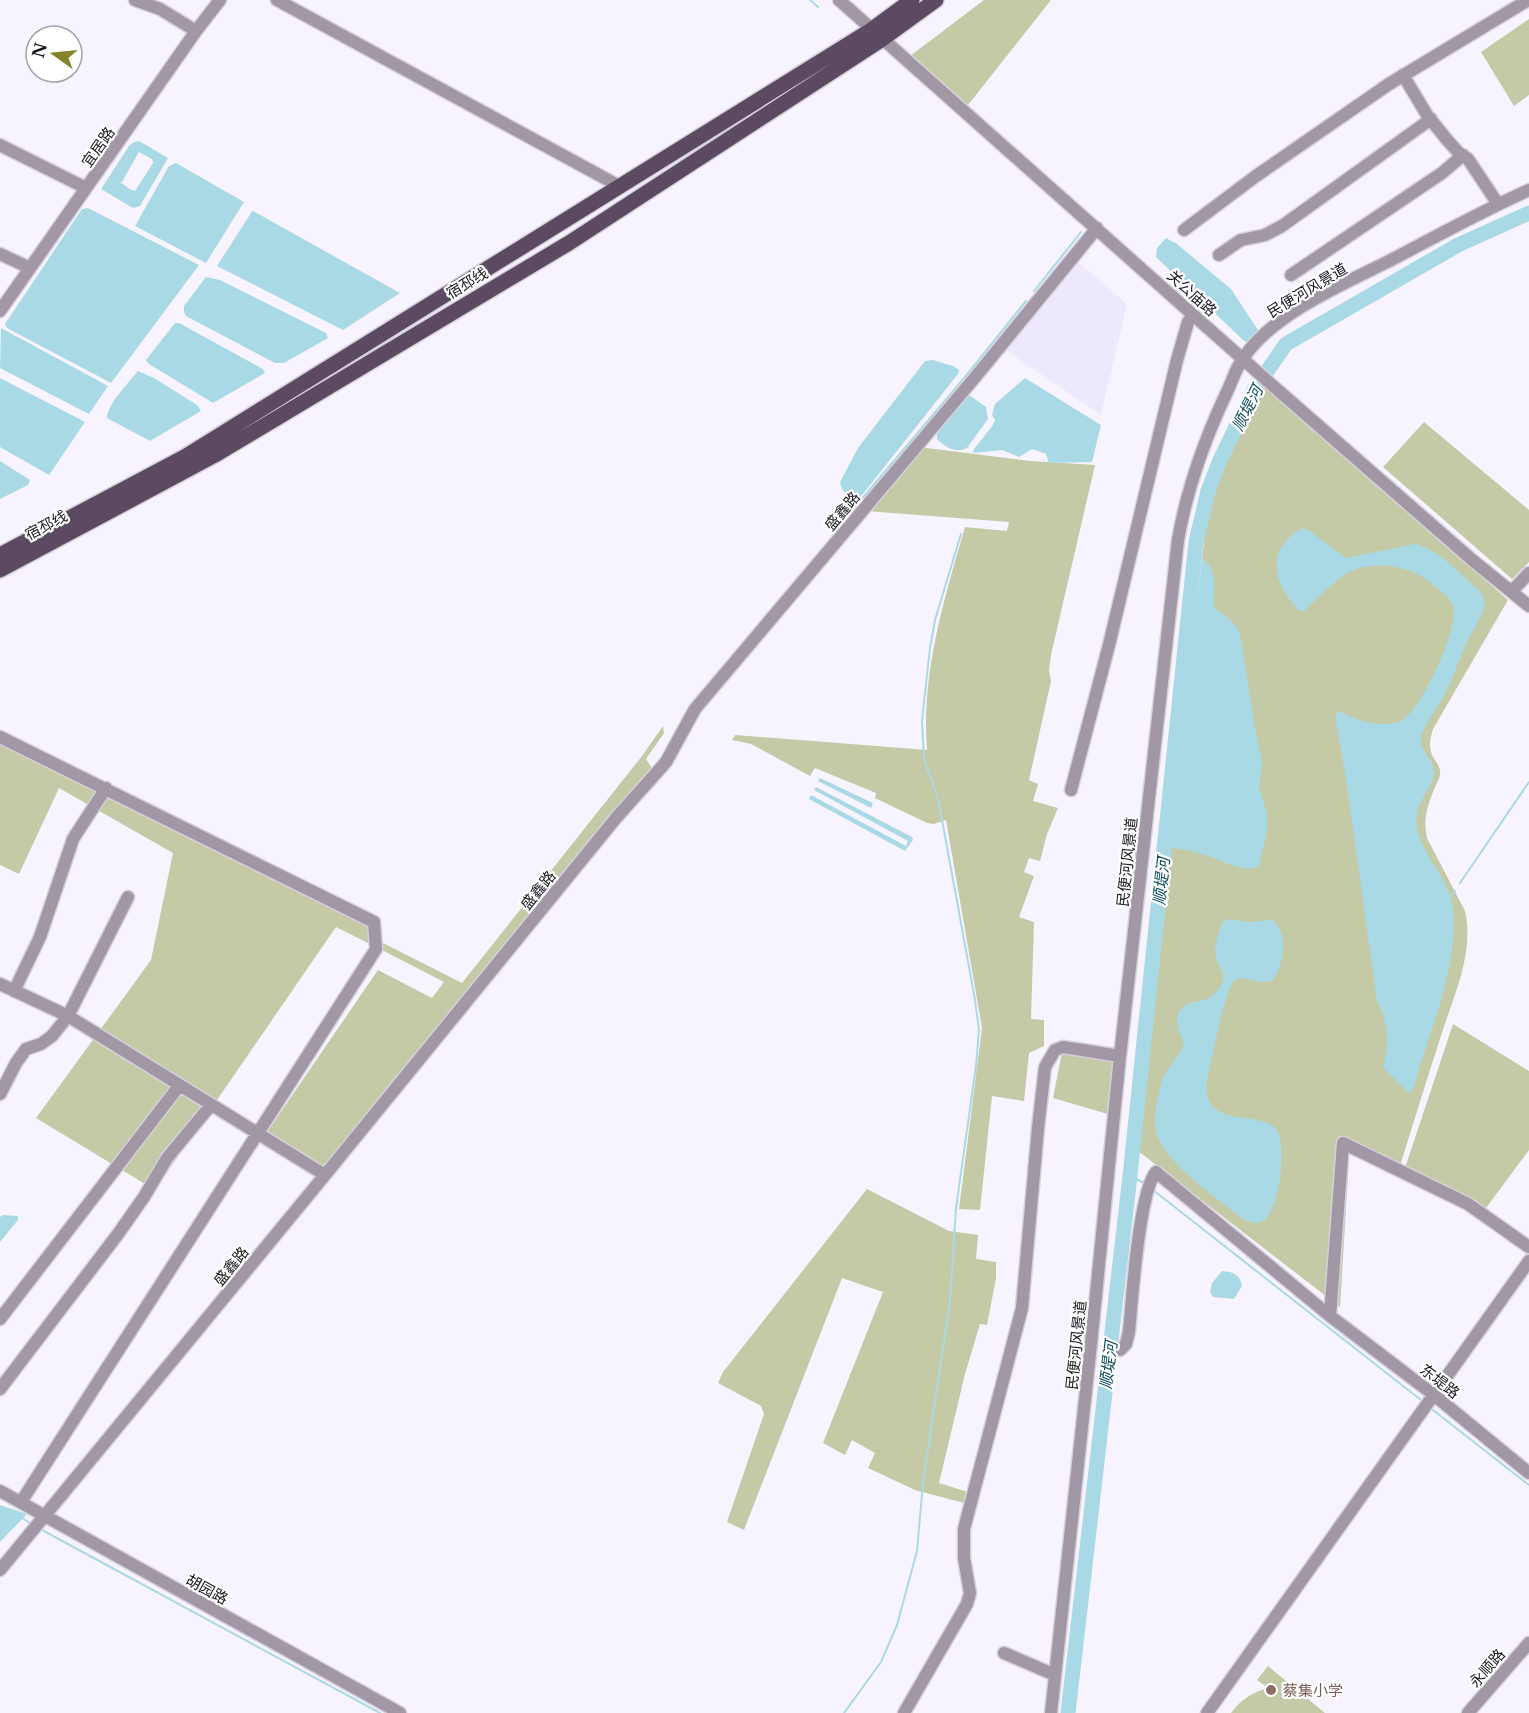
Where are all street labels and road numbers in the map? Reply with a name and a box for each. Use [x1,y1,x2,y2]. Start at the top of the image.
street label: 宜居路 [77,123,119,171]
street label: 民便河风景道 [1264,259,1350,321]
street label: 宿邳线 [443,263,491,303]
street label: 关公庙路 [1163,266,1221,320]
street label: 盛鑫路 [820,488,864,534]
street label: 宿邳线 [22,506,70,544]
street label: 民便河风景道 [1113,816,1141,908]
street label: 盛鑫路 [516,867,560,913]
street label: 盛鑫路 [209,1243,253,1289]
street label: 民便河风景道 [1062,1299,1090,1391]
street label: 东堤路 [1416,1360,1464,1402]
street label: 胡园路 [183,1570,231,1608]
street label: 永顺路 [1465,1645,1509,1691]

